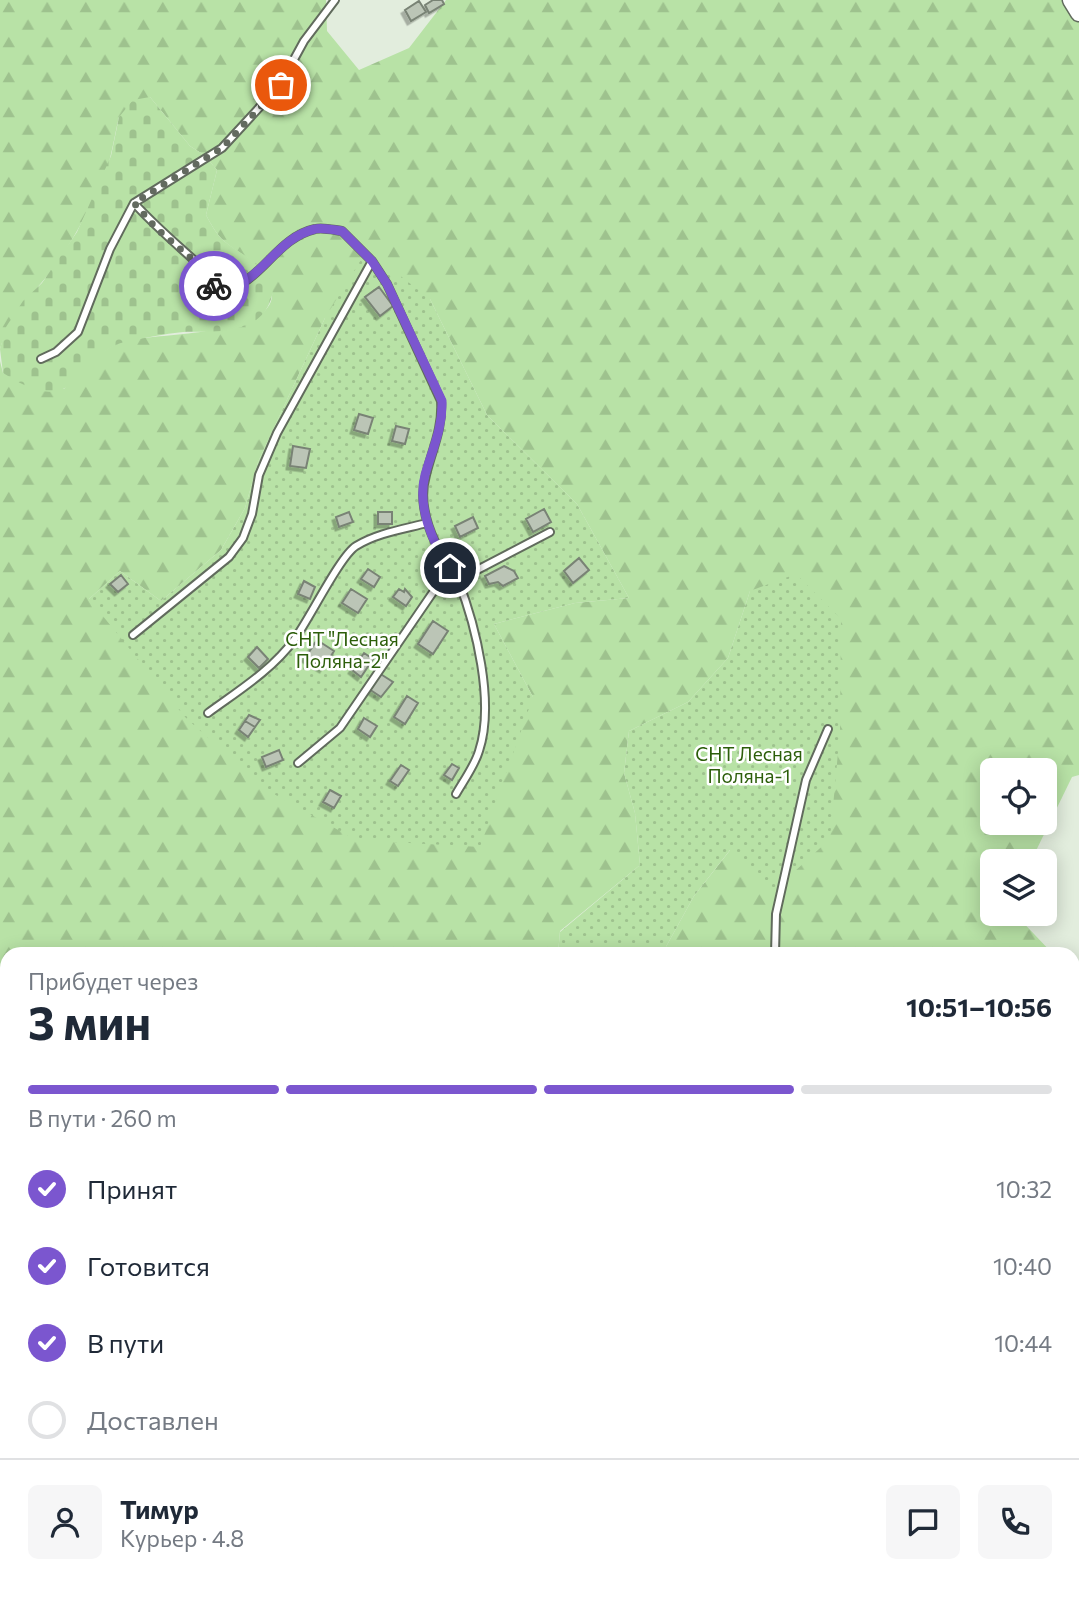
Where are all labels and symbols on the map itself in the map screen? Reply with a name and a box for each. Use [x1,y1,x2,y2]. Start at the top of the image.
pin [251,55,311,115]
courier [179,251,249,321]
pin [420,538,480,598]
park label: СНТ "Лесная Поляна-2" [285,627,399,672]
park label: СНТ Лесная Поляна-1 [695,742,803,787]

